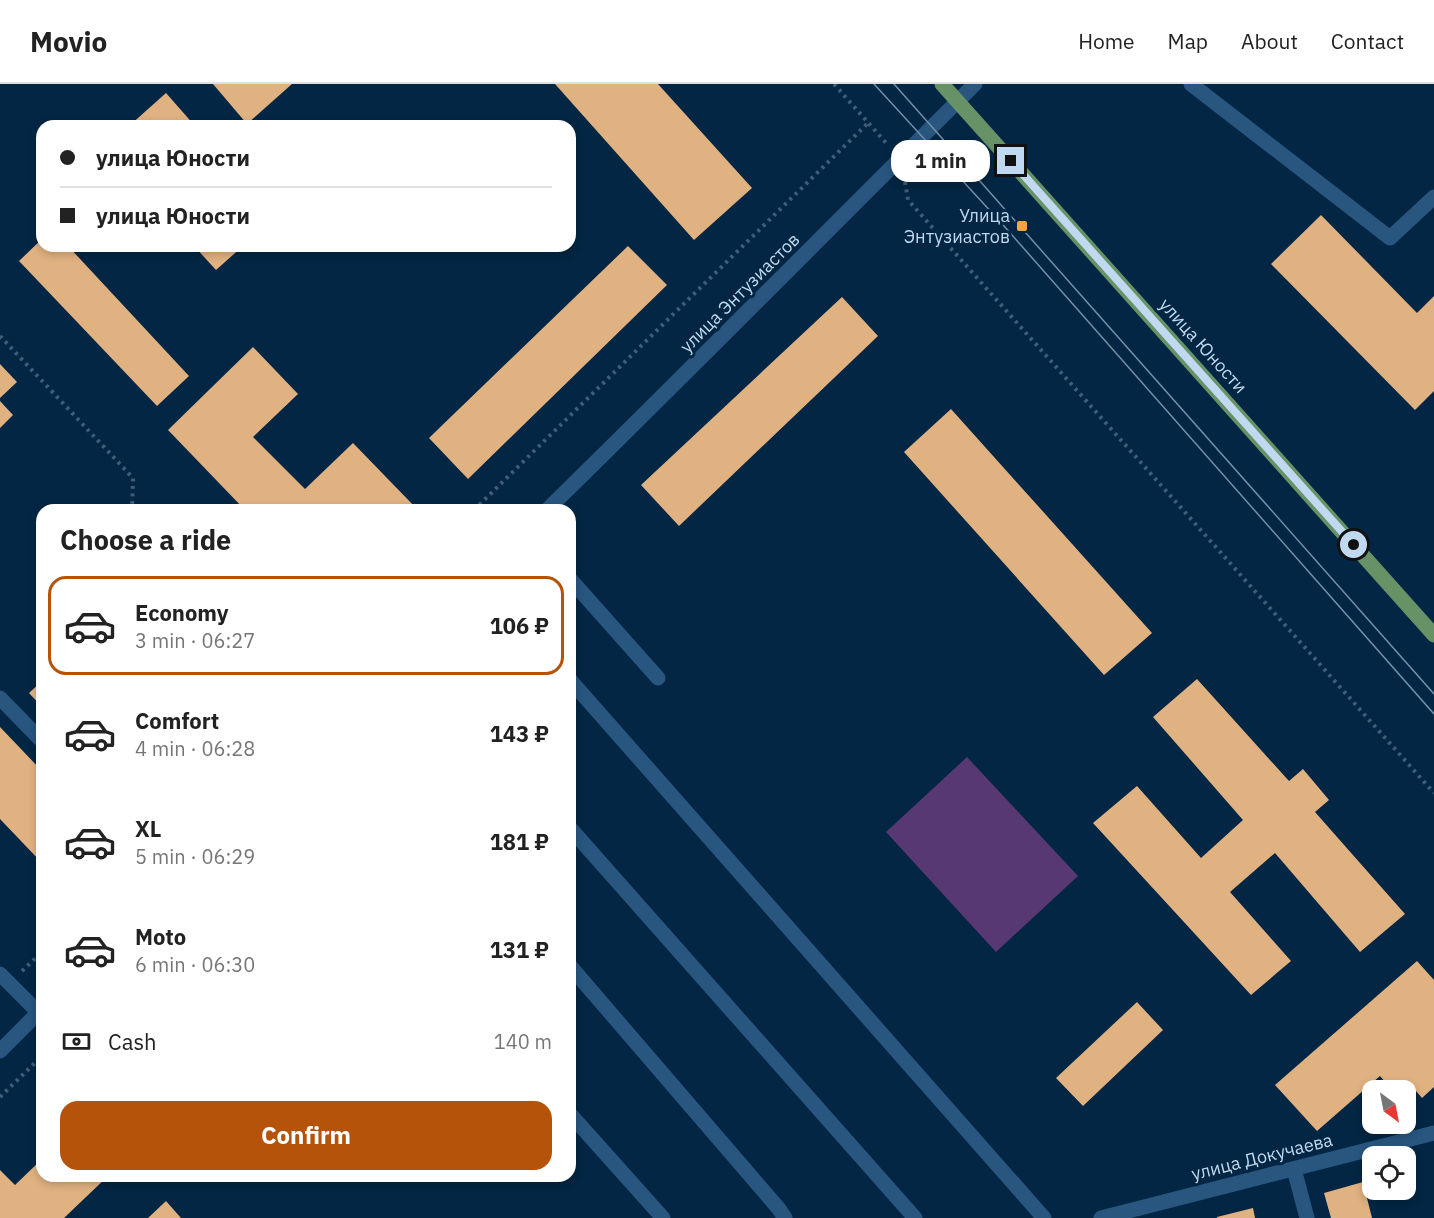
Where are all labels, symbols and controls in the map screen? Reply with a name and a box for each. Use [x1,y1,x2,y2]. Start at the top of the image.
text: Movio [30,23,107,60]
text: Home [1078,27,1135,55]
text: Map [1168,27,1208,55]
text: About [1241,27,1298,55]
text: Contact [1331,27,1404,55]
callout: 1 min [891,140,990,182]
text: улица Юности [96,143,250,172]
text: 1 min [914,147,967,174]
route end [997,147,1024,174]
text: улица Юности [96,201,250,230]
place label: Улица Энтузиастов [904,204,1010,248]
marker: Улица Энтузиастов [1015,219,1029,233]
street label: улица Энтузиастов [675,228,804,357]
street label: улица Юности [1155,293,1252,398]
text: Choose a ride [60,522,231,557]
route start [1340,531,1367,558]
text: Economy [135,598,229,627]
icon: car [63,599,117,653]
text: 106 ₽ [490,611,549,640]
text: 3 min · 06:27 [135,627,255,654]
text: Comfort [135,706,219,735]
icon: car [63,707,117,761]
text: 143 ₽ [490,719,549,748]
text: 4 min · 06:28 [135,735,255,762]
text: XL [135,814,161,843]
icon: car [63,815,117,869]
text: 181 ₽ [490,827,549,856]
text: 5 min · 06:29 [135,843,255,870]
text: Moto [135,922,186,951]
icon: car [63,923,117,977]
text: 131 ₽ [490,935,549,964]
text: 6 min · 06:30 [135,951,255,978]
icon: cash [60,1025,93,1058]
text: Cash [108,1027,157,1056]
text: 140 m [494,1028,552,1055]
north arrow [1362,1080,1416,1134]
map controls [1362,1080,1416,1200]
button: Confirm [60,1101,552,1170]
street label: улица Докучаева [1189,1128,1335,1185]
button: locate [1362,1146,1416,1200]

